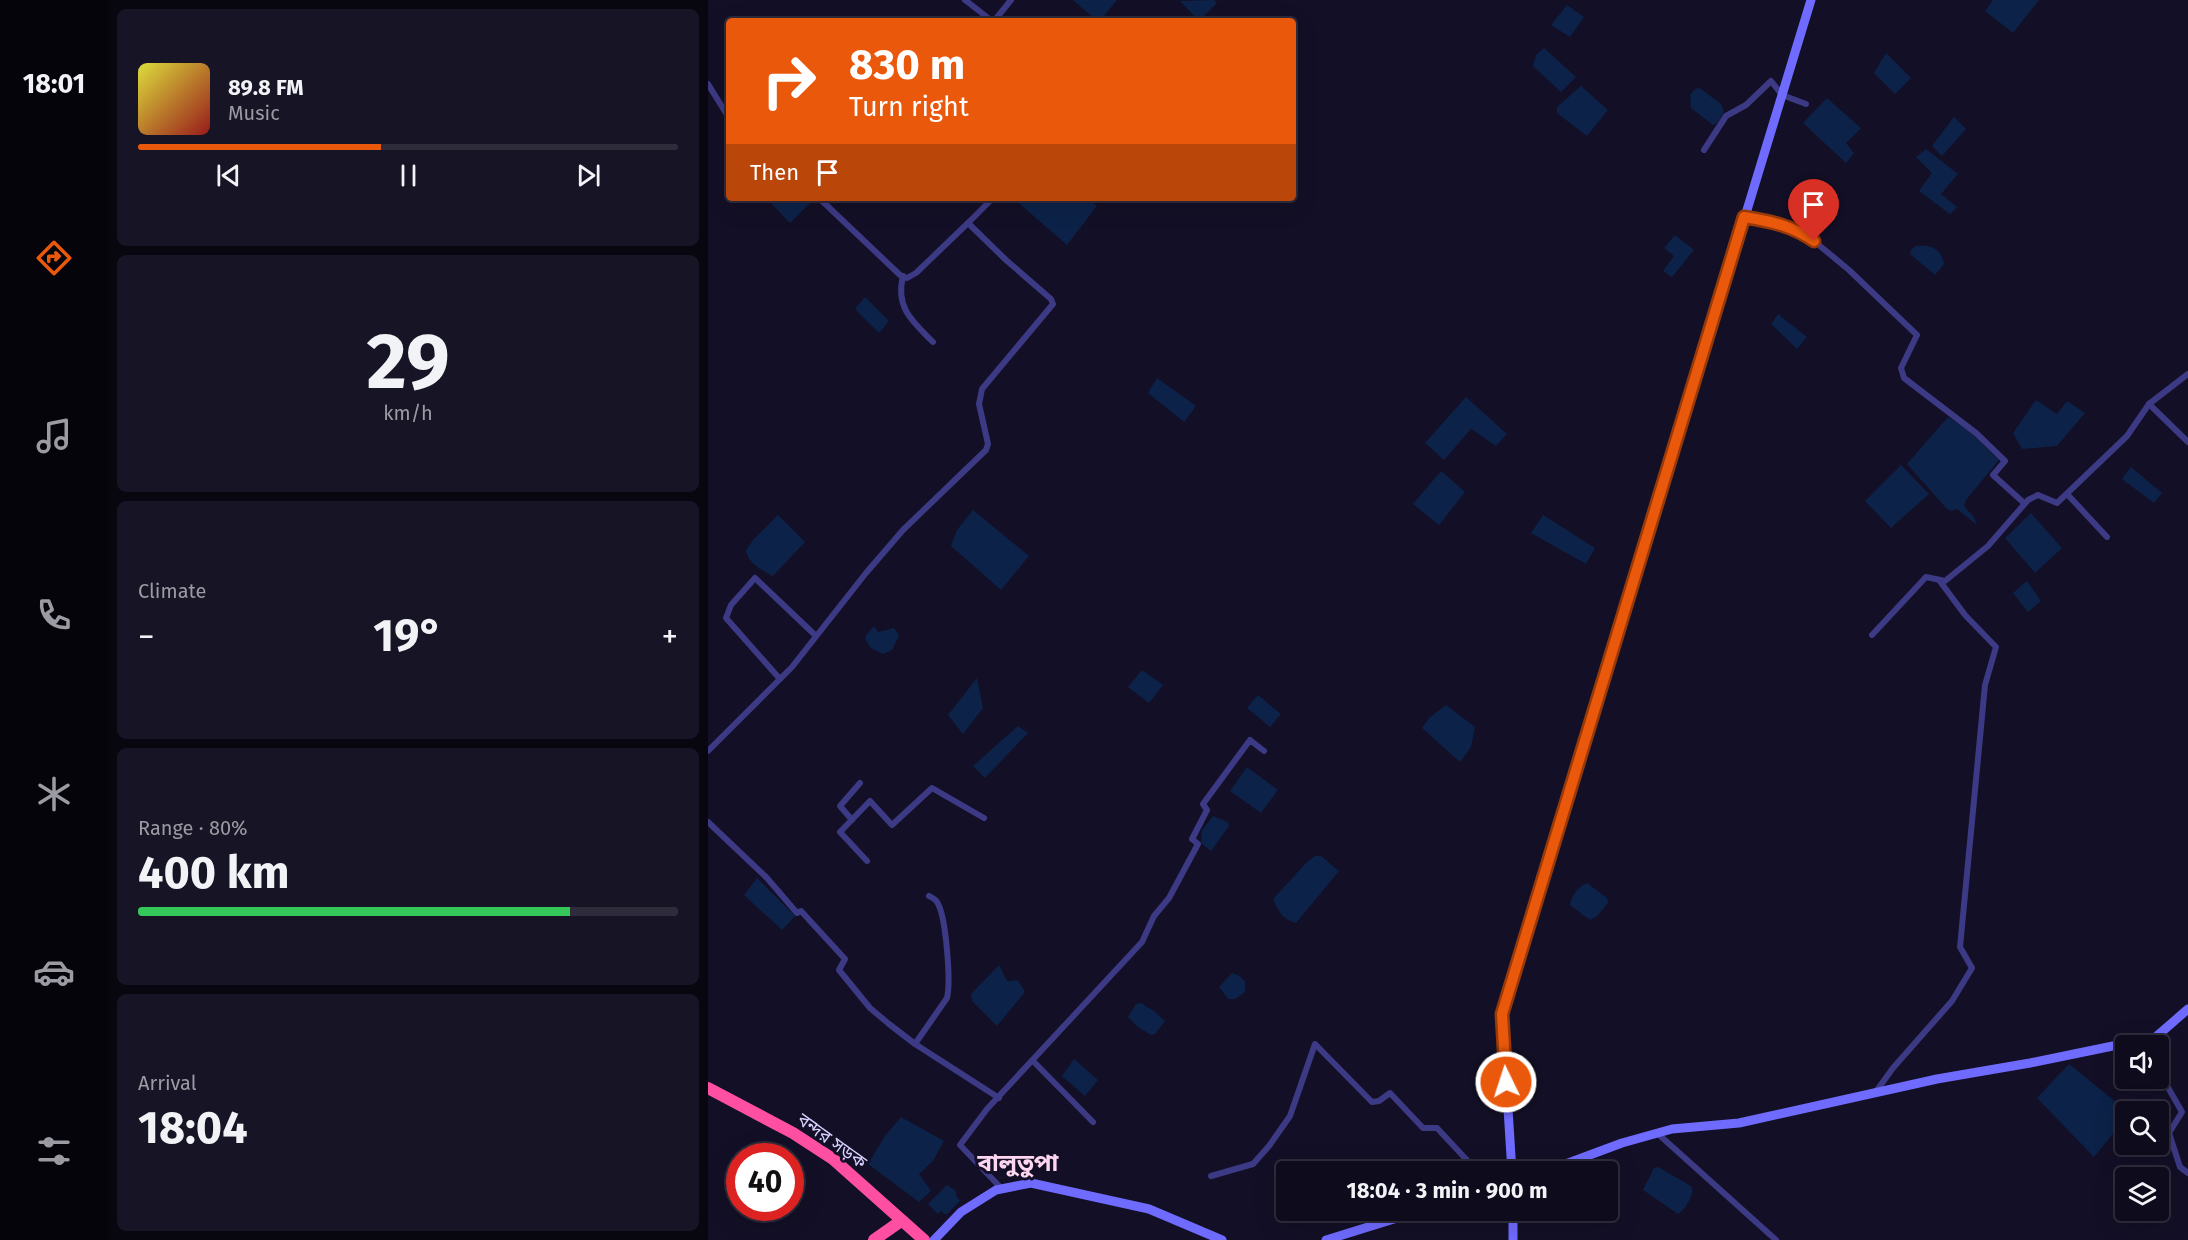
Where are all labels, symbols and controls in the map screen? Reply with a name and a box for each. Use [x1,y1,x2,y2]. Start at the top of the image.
text: 830 m [849,40,965,90]
icon: right [750,42,828,120]
text: 18:01 [23,68,85,100]
text: 89.8 FM [228,74,303,101]
text: Turn right [849,91,969,123]
text: Music [228,101,280,125]
icon: arrive [811,156,844,189]
icon: previous [212,159,245,192]
icon: pause [392,159,425,192]
icon: next [572,159,605,192]
text: Then [750,159,799,186]
pin [1788,179,1839,241]
icon: arrive [1797,188,1830,221]
icon: directions [33,237,75,279]
text: 29 [366,315,450,409]
text: km/h [383,401,433,425]
icon: music [33,415,75,457]
text: Climate [138,579,206,603]
icon: phone [33,594,75,636]
text: 19° [373,609,443,663]
text: − [138,617,155,657]
text: + [662,617,678,657]
icon: climate [33,773,75,815]
text: Range · 80% [138,816,248,840]
text: 400 km [138,846,290,900]
icon: car [33,951,75,993]
map controls [2115,1035,2169,1221]
button: sound [2115,1035,2169,1089]
position arrow [1474,1050,1538,1114]
text: Arrival [138,1071,197,1095]
text: 18:04 [138,1101,248,1155]
button: search [2115,1101,2169,1155]
street label: বন্দর সড়ক [792,1108,871,1174]
icon: filters [33,1130,75,1172]
speed limit sign: 40 [726,1143,804,1221]
district label: বালুতুপা [977,1149,1060,1178]
button: layers [2115,1167,2169,1221]
text: 18:04 · 3 min · 900 m [1347,1177,1548,1204]

